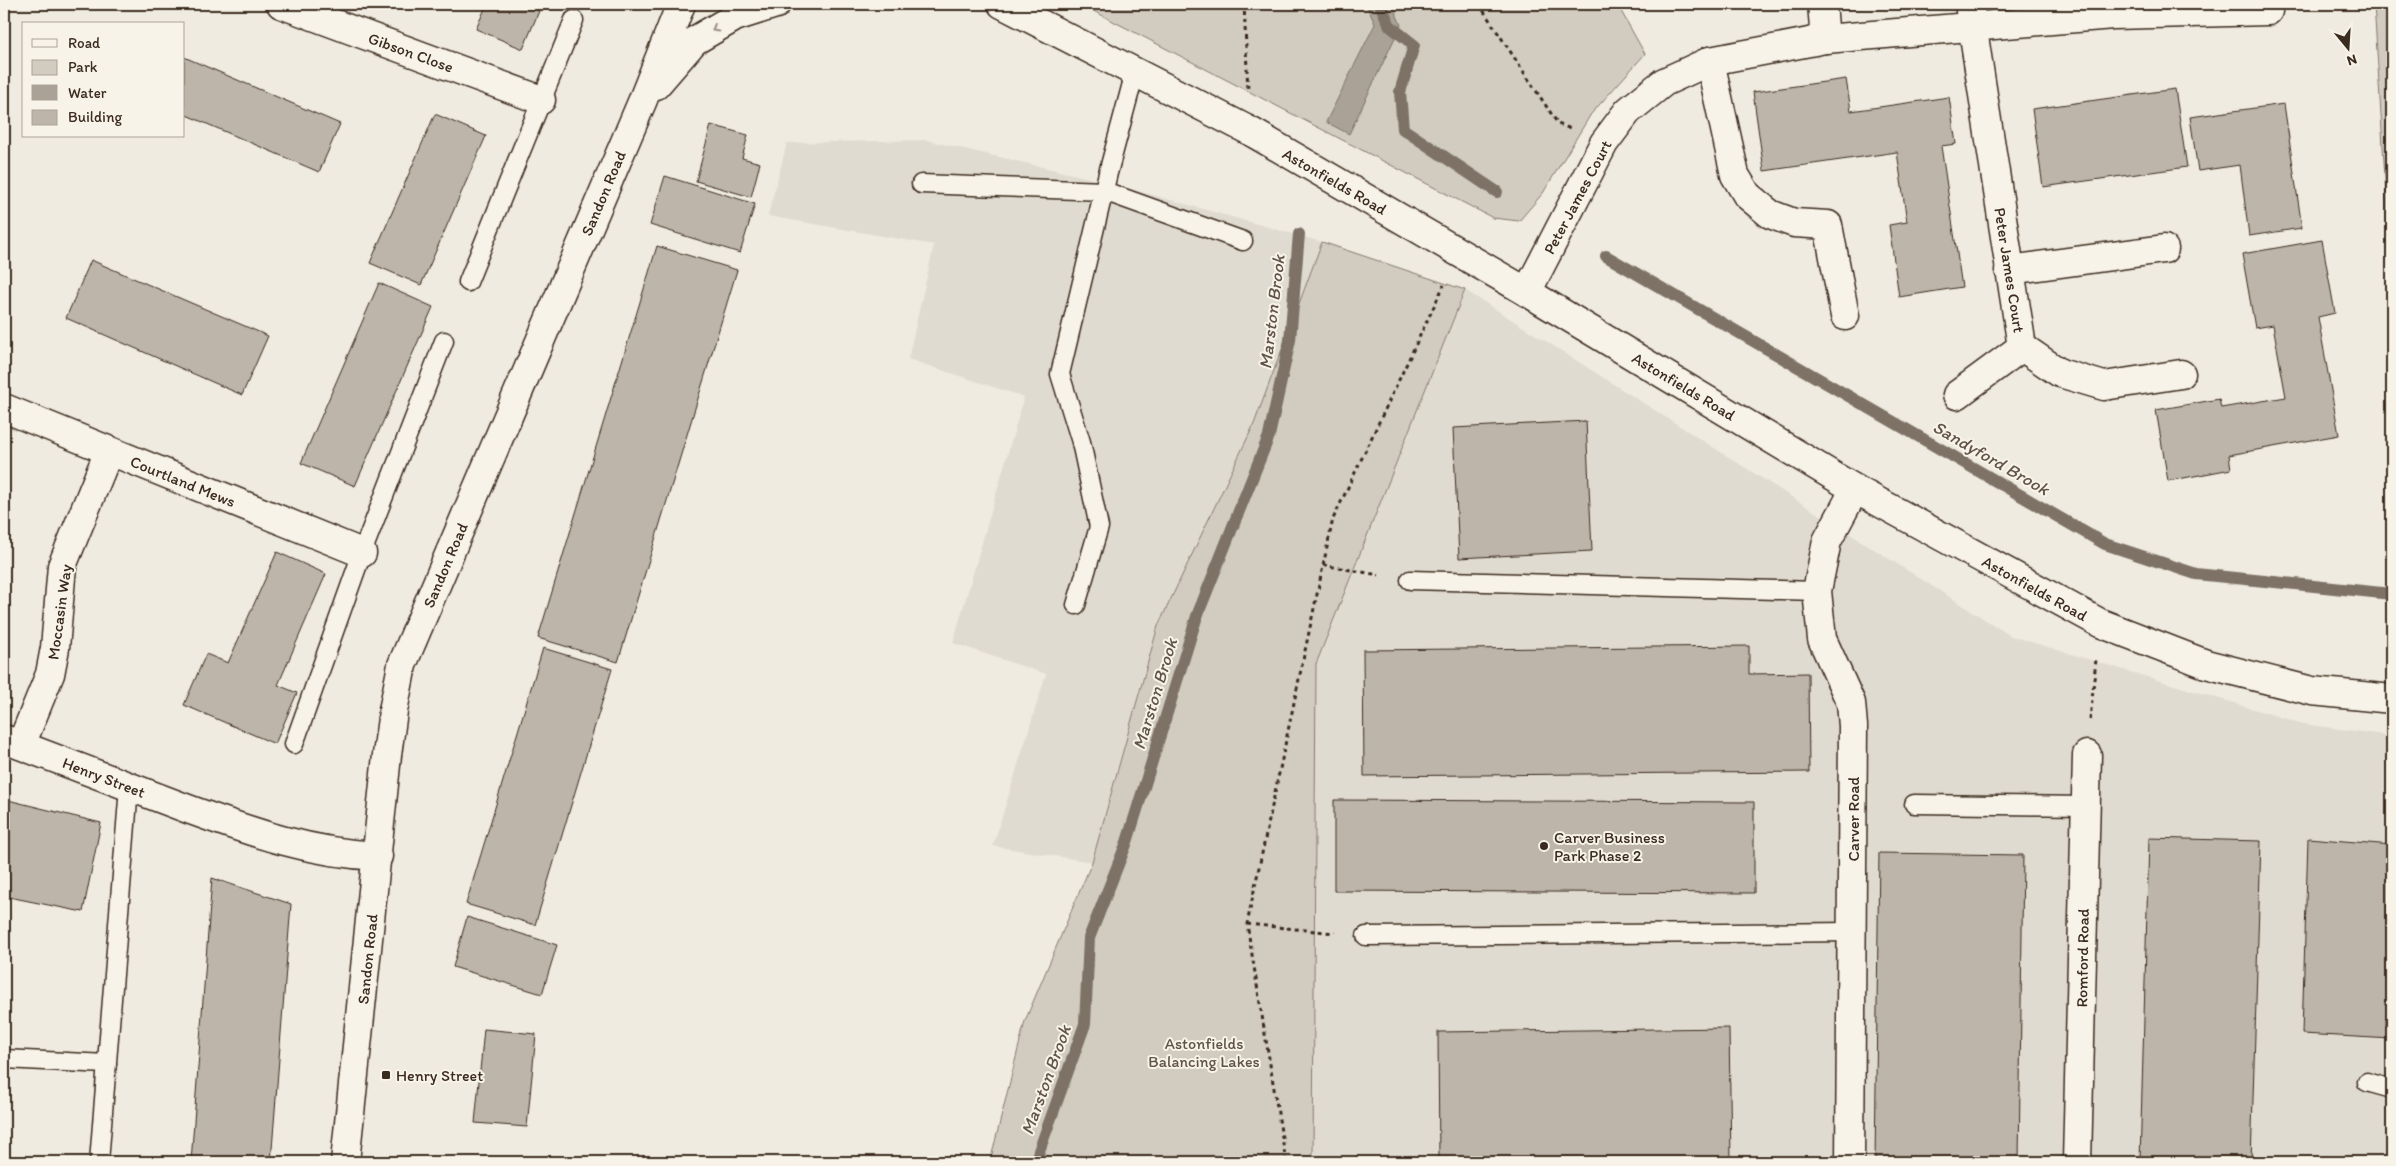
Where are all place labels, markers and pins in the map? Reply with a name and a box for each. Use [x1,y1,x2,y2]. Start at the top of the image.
place label: Carver Business Park Phase 2 [1554,828,1665,865]
marker: Carver Business Park Phase 2 [1538,840,1550,852]
place label: Henry Street [396,1066,483,1085]
marker: Henry Street [380,1069,392,1081]

